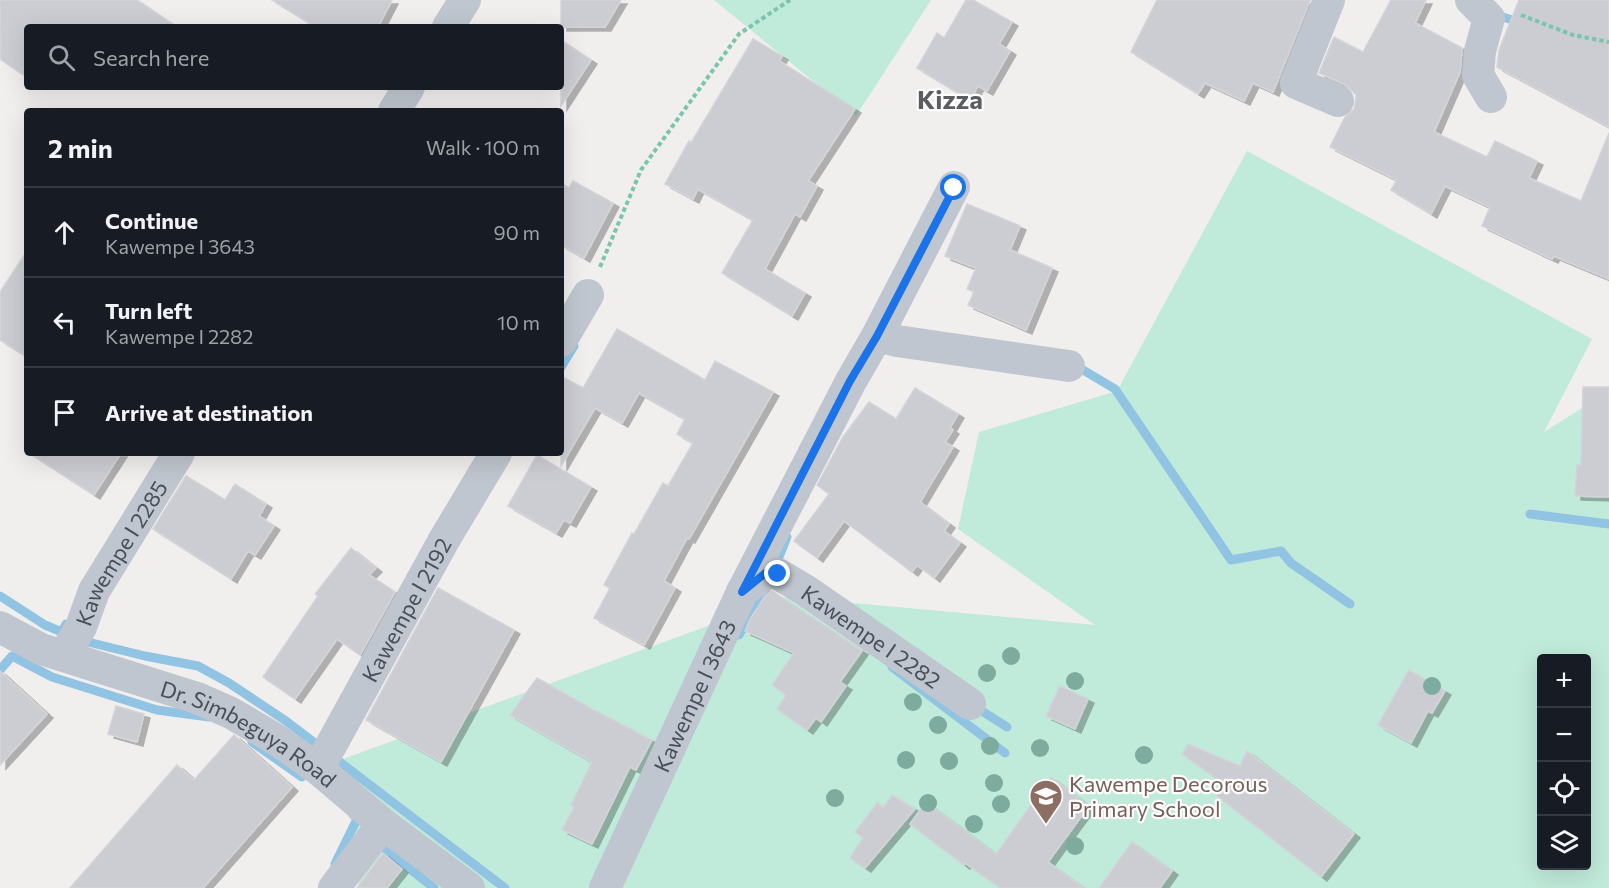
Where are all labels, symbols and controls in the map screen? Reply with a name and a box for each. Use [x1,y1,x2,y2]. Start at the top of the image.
search box [24,24,564,90]
icon: search [45,41,78,74]
text: Search here [93,44,209,71]
district label: Kizza [917,83,983,114]
text: 2 min [48,132,113,163]
text: Walk · 100 m [426,135,540,159]
route start [940,174,966,200]
text: Continue [105,207,198,234]
icon: ahead [48,216,81,249]
text: 90 m [494,220,540,244]
text: Kawempe I 3643 [105,234,255,258]
text: Turn left [105,297,192,324]
icon: left [48,306,81,339]
text: 10 m [497,310,540,334]
text: Kawempe I 2282 [105,324,253,348]
icon: arrive [48,396,81,429]
text: Arrive at destination [105,399,313,426]
street label: Kawempe I 2285 [69,475,173,629]
street label: Kawempe I 2192 [355,533,456,686]
route end [764,560,790,586]
street label: Kawempe I 2282 [797,578,946,693]
street label: Kawempe I 3643 [647,615,741,776]
map controls [1537,654,1591,870]
button: + [1537,654,1591,708]
street label: Dr. Simbeguya Road [157,674,342,792]
button: − [1537,708,1591,762]
button: locate [1537,762,1591,816]
place label: Kawempe Decorous Primary School [1069,770,1268,822]
school or university icon: Kawempe Decorous Primary School [1028,778,1064,825]
button: layers [1537,816,1591,870]

